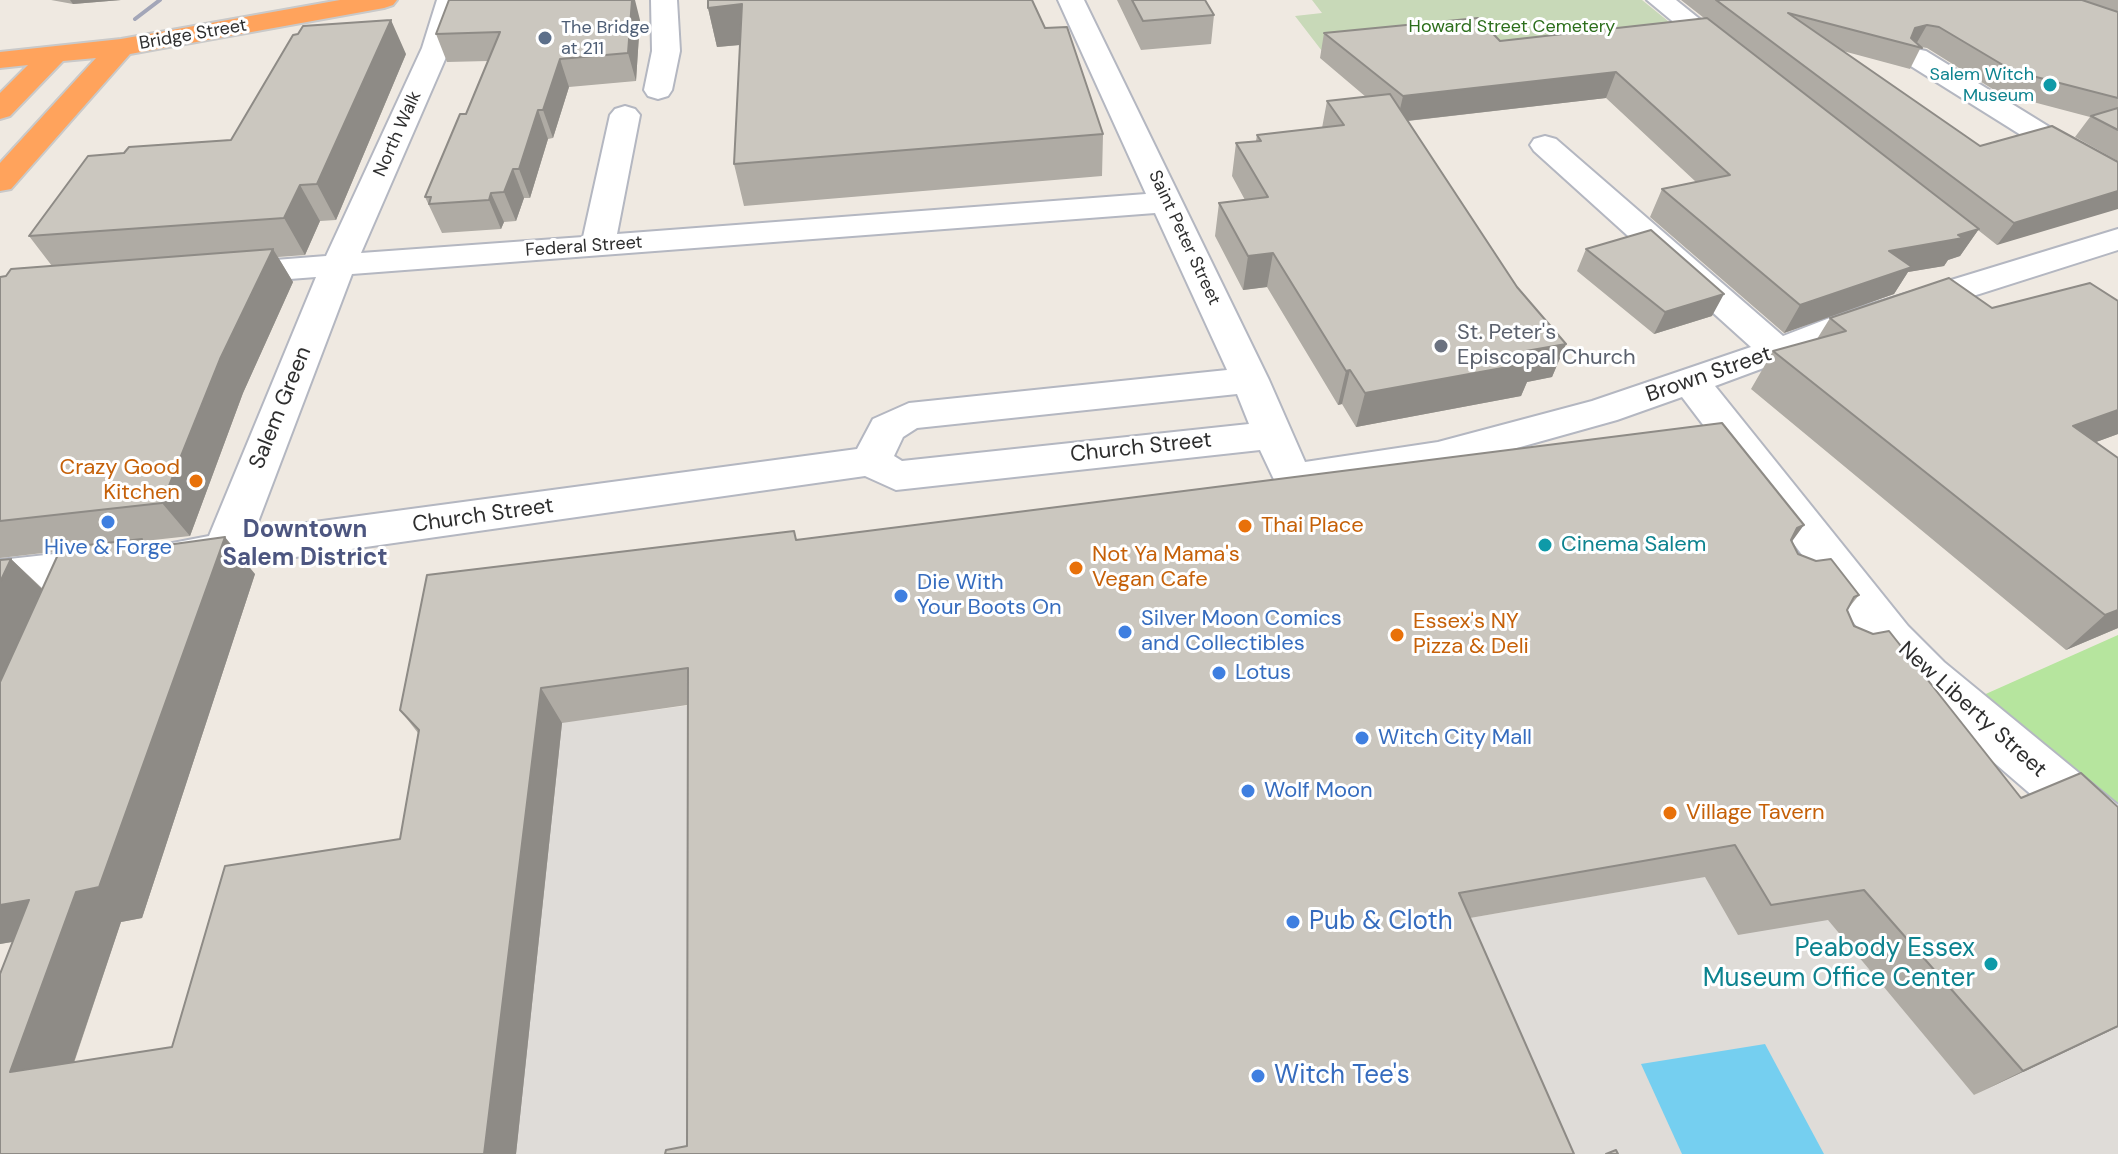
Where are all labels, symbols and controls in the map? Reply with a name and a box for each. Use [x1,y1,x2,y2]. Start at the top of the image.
street label: Bridge Street [138,15,248,55]
park label: Howard Street Cemetery [1409,16,1615,38]
place label: The Bridge at 211 [561,17,649,60]
marker: The Bridge at 211 [536,29,554,47]
place label: Salem Witch Museum [1930,64,2034,106]
marker: Salem Witch Museum [2041,76,2059,94]
street label: North Walk [370,88,426,180]
street label: Saint Peter Street [1143,167,1225,309]
street label: Federal Street [525,232,643,262]
place label: St. Peter's Episcopal Church [1457,320,1636,372]
marker: St. Peter's Episcopal Church [1432,337,1450,355]
street label: Brown Street [1643,341,1775,409]
street label: Salem Green [244,343,318,473]
street label: Church Street [1069,427,1213,469]
place label: Crazy Good Kitchen [59,455,180,506]
marker: Crazy Good Kitchen [187,472,205,490]
street label: Church Street [411,493,555,539]
marker: Hive & Forge [99,513,117,531]
place label: Thai Place [1261,513,1364,539]
district label: Downtown Salem District [222,517,388,573]
marker: Thai Place [1236,517,1254,535]
place label: Cinema Salem [1561,532,1706,558]
place label: Hive & Forge [44,535,172,561]
marker: Cinema Salem [1536,536,1554,554]
place label: Not Ya Mama's Vegan Cafe [1092,542,1240,594]
marker: Not Ya Mama's Vegan Cafe [1067,559,1085,577]
place label: Die With Your Boots On [917,570,1062,622]
marker: Die With Your Boots On [892,587,910,605]
place label: Silver Moon Comics and Collectibles [1141,606,1342,658]
place label: Essex's NY Pizza & Deli [1413,609,1529,660]
marker: Silver Moon Comics and Collectibles [1116,623,1134,641]
marker: Essex's NY Pizza & Deli [1388,626,1406,644]
street label: New Liberty Street [1892,637,2052,783]
place label: Lotus [1235,660,1291,686]
marker: Lotus [1210,664,1228,682]
place label: Witch City Mall [1378,725,1532,751]
marker: Witch City Mall [1353,729,1371,747]
place label: Wolf Moon [1264,778,1373,804]
marker: Wolf Moon [1239,782,1257,800]
place label: Village Tavern [1686,800,1825,826]
marker: Village Tavern [1661,804,1679,822]
place label: Pub & Cloth [1309,906,1453,938]
marker: Pub & Cloth [1284,913,1302,931]
place label: Peabody Essex Museum Office Center [1703,933,1975,994]
marker: Peabody Essex Museum Office Center [1982,955,2000,973]
place label: Witch Tee's [1274,1060,1410,1092]
marker: Witch Tee's [1249,1067,1267,1085]

